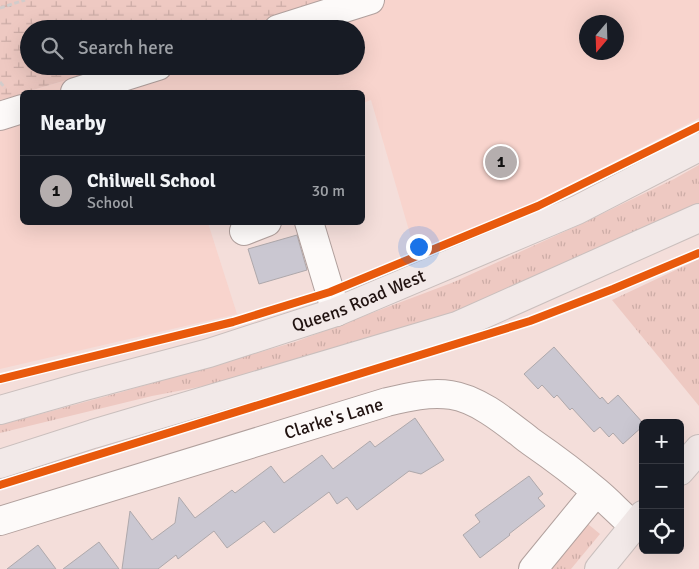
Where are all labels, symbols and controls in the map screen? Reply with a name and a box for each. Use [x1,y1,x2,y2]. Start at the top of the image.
north arrow [579,15,624,60]
search box [20,20,365,75]
icon: search [38,34,66,62]
text: Search here [78,36,174,60]
text: Nearby [40,110,106,136]
pin: 1 [485,143,517,181]
text: Chilwell School [87,169,216,193]
text: 1 [52,181,60,201]
text: 30 m [311,181,345,201]
text: School [87,193,133,213]
your location [406,234,432,260]
street label: Queens Road West [289,265,428,337]
street label: Clarke's Lane [281,393,386,444]
map controls [639,419,684,554]
button: + [639,419,684,464]
button: − [639,464,684,509]
button: locate [639,509,684,554]

